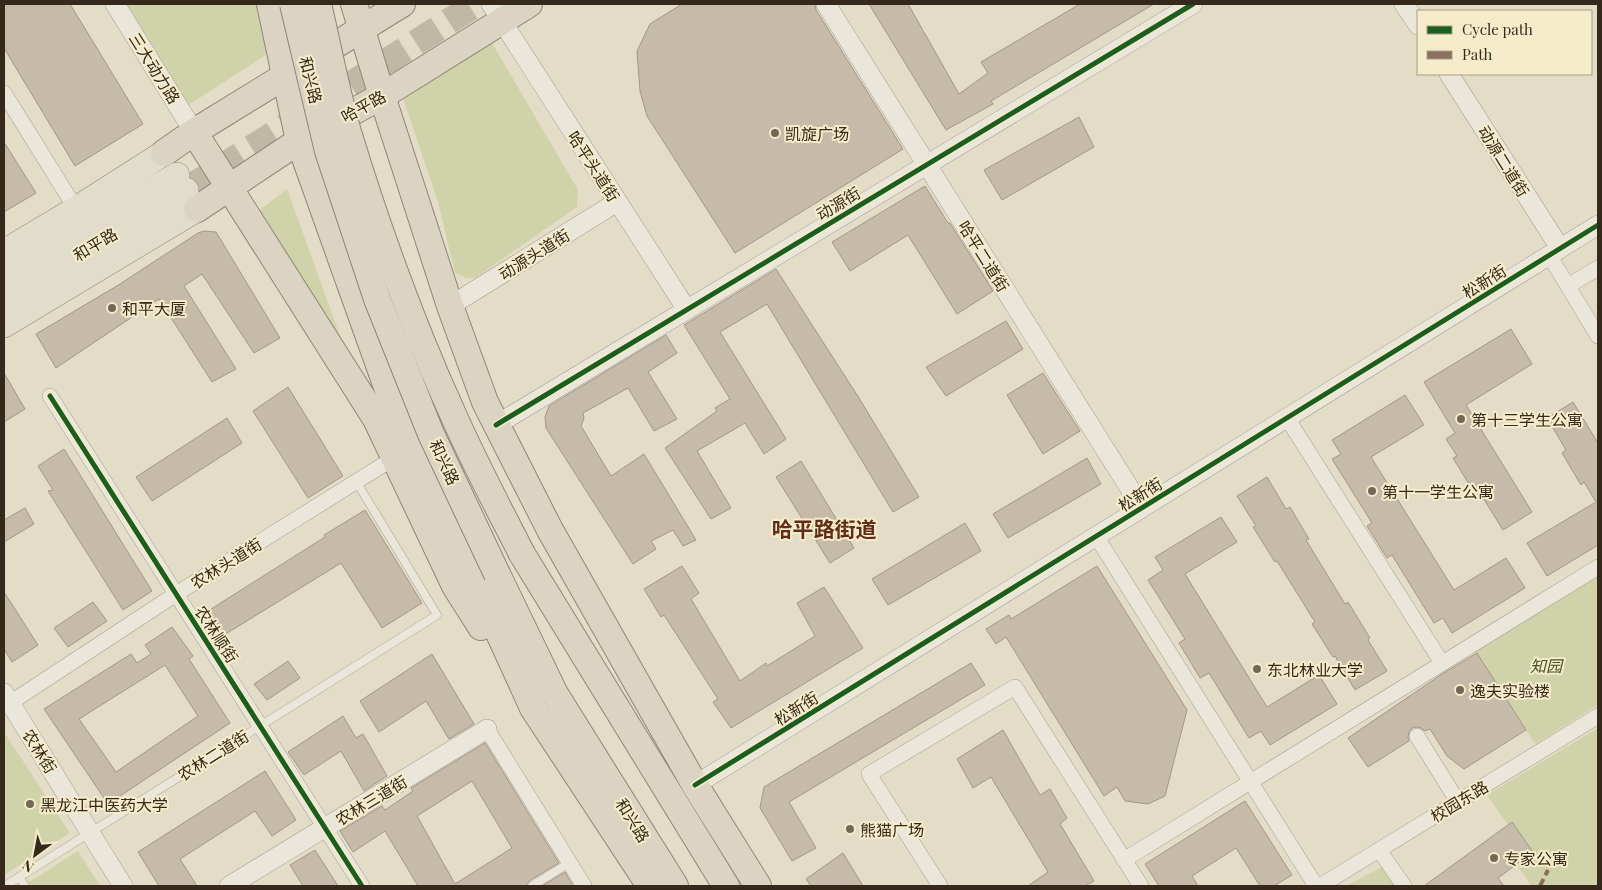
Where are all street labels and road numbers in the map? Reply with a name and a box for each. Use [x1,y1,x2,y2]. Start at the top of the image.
street label: 三大动力路 [125,29,185,107]
street label: 和兴路 [295,54,327,106]
street label: 哈平路 [337,85,389,127]
street label: 动源二道街 [1474,122,1534,200]
street label: 哈平头道街 [563,127,625,205]
street label: 动源街 [812,182,864,224]
street label: 哈平二道街 [954,217,1014,295]
street label: 和平路 [69,223,121,265]
street label: 动源头道街 [495,224,573,284]
street label: 松新街 [1458,259,1510,303]
street label: 和兴路 [425,436,465,488]
street label: 松新街 [1114,472,1166,516]
street label: 农林头道街 [187,533,265,593]
street label: 农林顺街 [191,601,243,667]
street label: 松新街 [770,686,822,730]
street label: 农林街 [18,725,62,777]
street label: 农林二道街 [174,725,252,785]
street label: 农林三道街 [331,770,411,830]
street label: 校园东路 [1426,776,1492,826]
street label: 和兴路 [611,794,655,846]

